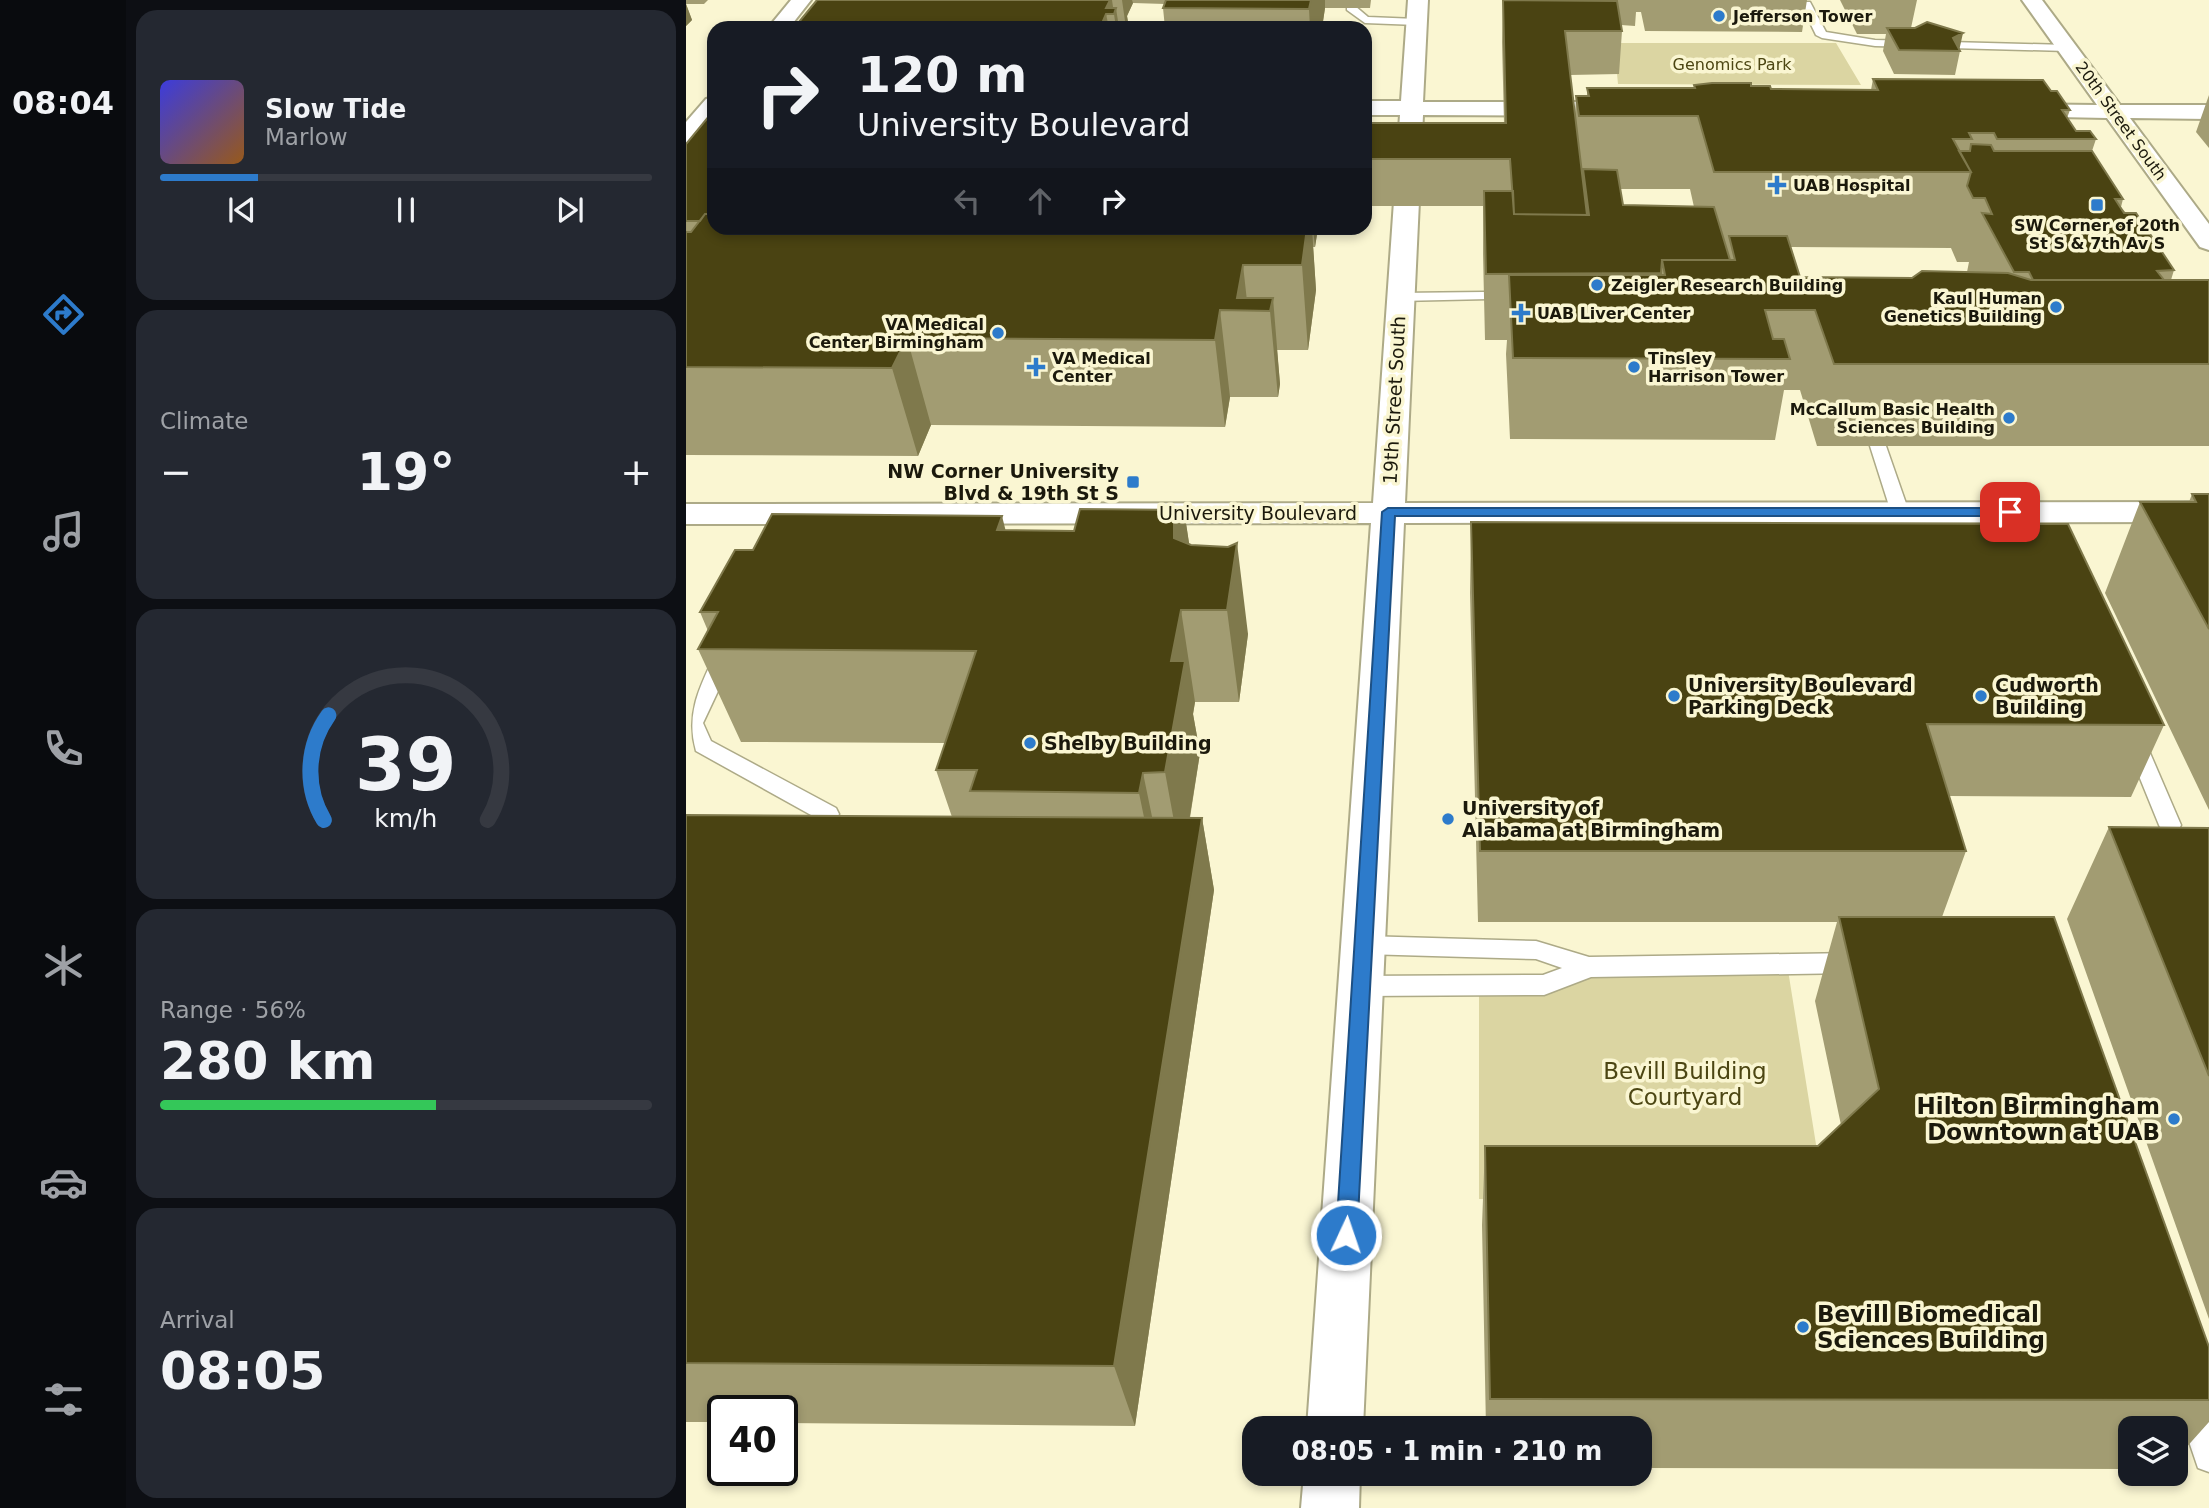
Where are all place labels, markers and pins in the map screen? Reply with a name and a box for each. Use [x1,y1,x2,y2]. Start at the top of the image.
place label: Jefferson Tower [1732,7,1872,26]
marker: Jefferson Tower [1711,8,1727,24]
marker: UAB Hospital [1767,175,1787,195]
place label: UAB Hospital [1793,176,1910,195]
marker: SW Corner of 20th St S & 7th Av S [2089,197,2105,213]
place label: SW Corner of 20th St S & 7th Av S [2014,216,2180,253]
place label: Zeigler Research Building [1611,276,1843,295]
marker: Zeigler Research Building [1589,277,1605,293]
place label: Kaul Human Genetics Building [1884,289,2042,326]
marker: Kaul Human Genetics Building [2048,299,2064,315]
marker: UAB Liver Center [1511,303,1531,323]
place label: UAB Liver Center [1537,304,1691,323]
place label: VA Medical Center Birmingham [809,315,984,352]
marker: VA Medical Center Birmingham [990,325,1006,341]
place label: VA Medical Center [1052,349,1151,386]
place label: Tinsley Harrison Tower [1648,349,1784,386]
marker: VA Medical Center [1026,357,1046,377]
marker: Tinsley Harrison Tower [1626,359,1642,375]
place label: McCallum Basic Health Sciences Building [1790,400,1995,437]
marker: McCallum Basic Health Sciences Building [2001,410,2017,426]
place label: NW Corner University Blvd & 19th St S [887,460,1120,504]
marker: NW Corner University Blvd & 19th St S [1125,474,1141,490]
pin [1980,482,2040,542]
place label: University Boulevard Parking Deck [1688,674,1913,718]
place label: Cudworth Building [1995,674,2099,718]
marker: University Boulevard Parking Deck [1666,688,1682,704]
marker: Cudworth Building [1973,688,1989,704]
place label: Shelby Building [1044,732,1211,754]
marker: Shelby Building [1022,735,1038,751]
place label: University of Alabama at Birmingham [1462,797,1720,841]
marker: University of Alabama at Birmingham [1440,811,1456,827]
place label: Hilton Birmingham Downtown at UAB [1917,1093,2160,1145]
marker: Hilton Birmingham Downtown at UAB [2166,1111,2182,1127]
place label: Bevill Biomedical Sciences Building [1817,1301,2045,1353]
marker: Bevill Biomedical Sciences Building [1795,1319,1811,1335]

